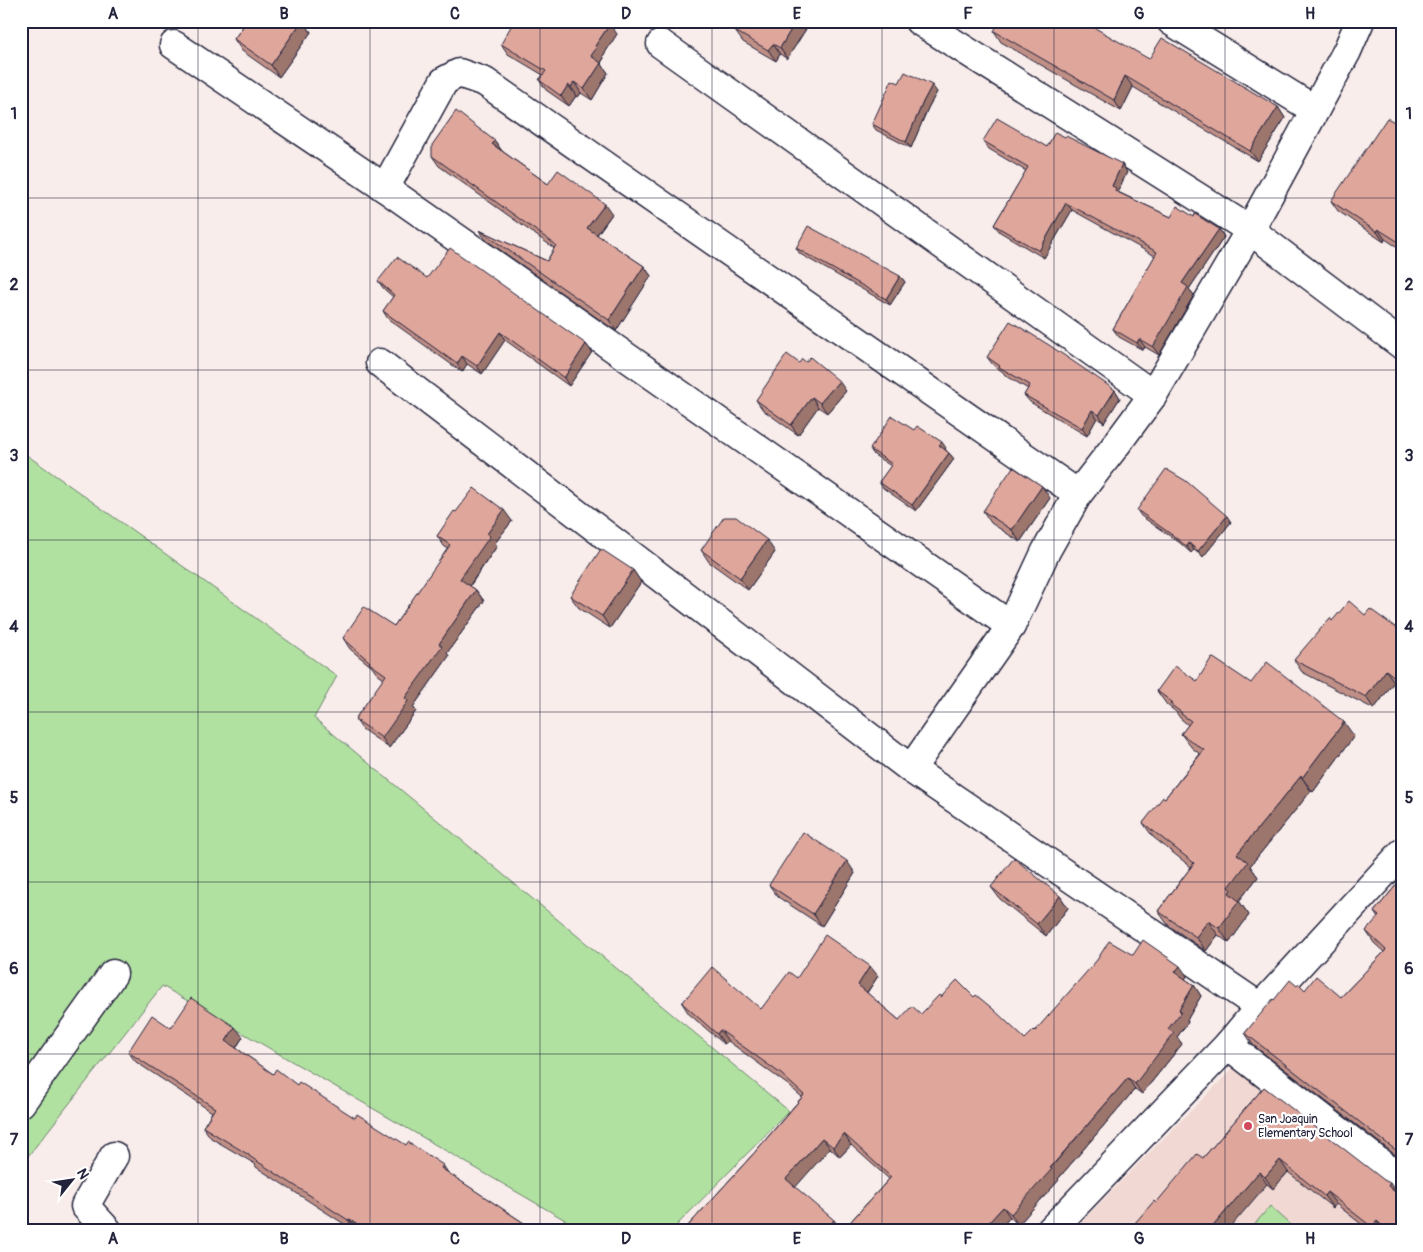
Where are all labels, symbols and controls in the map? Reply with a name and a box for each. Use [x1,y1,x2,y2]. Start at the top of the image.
text: A [108,4,119,24]
text: B [279,4,289,24]
text: C [450,4,460,24]
text: D [621,4,631,24]
text: E [793,4,802,24]
text: F [963,4,973,24]
text: G [1134,4,1145,24]
text: H [1305,4,1315,24]
text: 1 [11,104,17,124]
text: 1 [1406,104,1412,124]
text: 2 [10,275,19,295]
text: 2 [1405,275,1414,295]
text: 3 [10,446,19,466]
text: 3 [1405,446,1414,466]
text: 4 [9,617,19,637]
text: 4 [1404,617,1414,637]
text: 5 [10,788,19,808]
text: 5 [1405,788,1414,808]
text: 6 [9,959,19,979]
text: 6 [1404,959,1414,979]
place label: San Joaquin Elementary School [1258,1112,1353,1141]
marker: San Joaquin Elementary School [1242,1120,1254,1132]
text: 7 [10,1130,19,1150]
text: 7 [1405,1130,1414,1150]
north arrow [48,1154,98,1204]
text: N [73,1165,93,1182]
text: A [108,1229,119,1249]
text: B [279,1229,289,1249]
text: C [450,1229,460,1249]
text: D [621,1229,631,1249]
text: E [793,1229,802,1249]
text: F [963,1229,973,1249]
text: G [1134,1229,1145,1249]
text: H [1305,1229,1315,1249]

